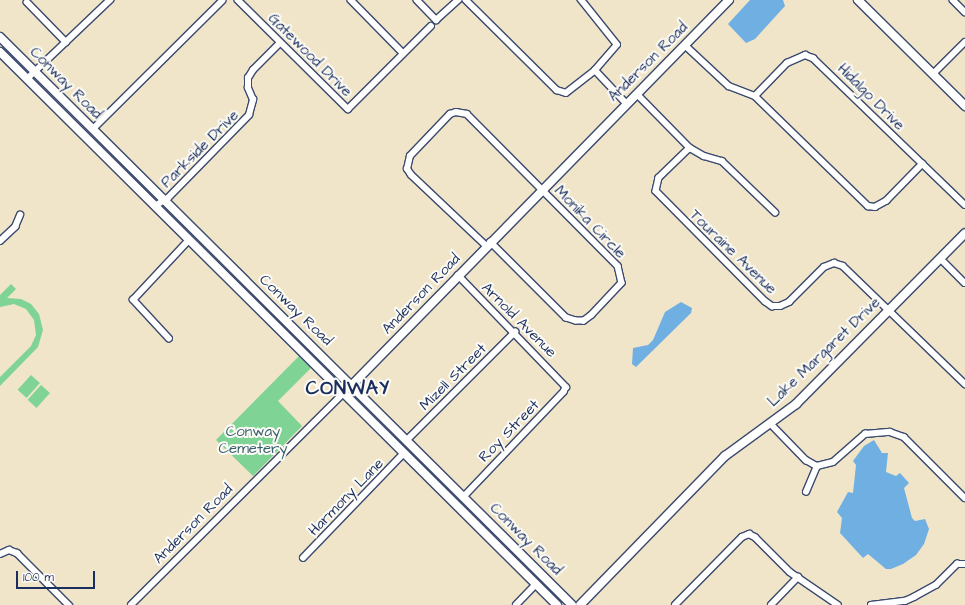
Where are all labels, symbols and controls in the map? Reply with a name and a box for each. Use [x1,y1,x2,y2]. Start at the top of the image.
street label: Gatewood Drive [264,9,356,101]
street label: Anderson Road [604,18,692,106]
street label: Conway Road [26,43,106,123]
street label: Hidalgo Drive [834,60,908,134]
street label: Parkside Drive [157,106,243,192]
street label: Monika Circle [551,182,629,262]
street label: Touraine Avenue [686,206,780,298]
street label: Anderson Road [378,250,464,338]
street label: Conway Road [256,271,336,349]
street label: Arnold Avenue [478,279,560,361]
street label: Lake Margaret Drive [764,294,884,410]
street label: Mizell Street [416,340,490,414]
district label: CONWAY [306,378,390,400]
street label: Roy Street [475,396,543,466]
park label: Conway Cemetery [218,422,288,457]
street label: Harmony Lane [305,455,387,539]
street label: Anderson Road [149,480,237,568]
street label: Conway Road [486,499,566,579]
scale bar [18,563,97,589]
text: 100 m [23,569,54,586]

